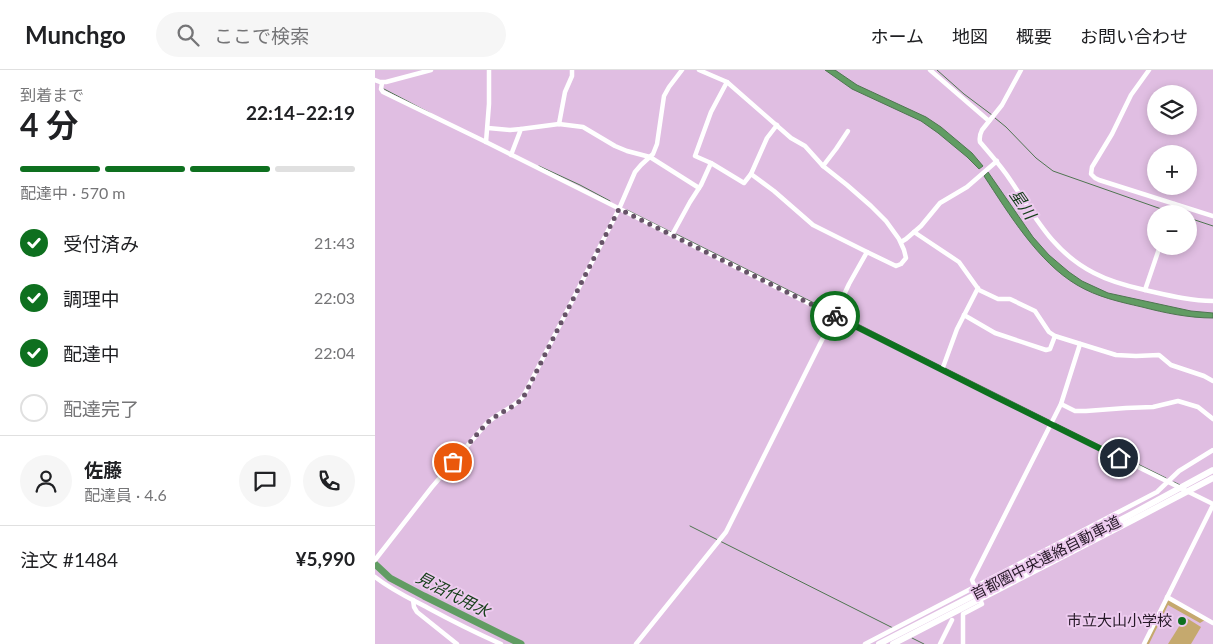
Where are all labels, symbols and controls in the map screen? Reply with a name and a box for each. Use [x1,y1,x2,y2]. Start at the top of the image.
search box [156,12,506,57]
text: Munchgo [25,20,126,49]
icon: search [174,21,202,49]
text: ここで検索 [214,24,309,47]
text: ホーム [871,25,924,47]
text: 地図 [952,25,988,47]
text: 概要 [1016,25,1052,47]
text: お問い合わせ [1080,25,1188,47]
text: 到着まで [20,85,84,104]
map controls [1147,85,1197,255]
button: layers [1147,85,1197,135]
text: 22:14–22:19 [246,101,355,124]
text: 4 分 [20,105,78,144]
button: + [1147,145,1197,195]
text: 配達中 · 570 m [20,183,125,202]
water label: 星川 [1006,185,1042,224]
button: − [1147,205,1197,255]
icon: check [20,229,48,257]
text: 受付済み [63,232,139,255]
text: 21:43 [314,233,355,252]
icon: check [20,284,48,312]
text: 調理中 [63,287,120,310]
text: 22:03 [314,288,355,307]
courier [810,291,860,341]
icon: bike [821,302,849,330]
icon: check [20,339,48,367]
text: 配達中 [63,342,120,365]
text: 22:04 [314,343,355,362]
text: 配達完了 [63,397,139,420]
pin [1098,437,1140,479]
pin [432,441,474,483]
icon: home [1105,444,1133,472]
icon: bag [439,448,467,476]
button: person [20,455,72,507]
button: chat [239,455,291,507]
button: phone [303,455,355,507]
text: 佐藤 [84,458,122,481]
text: 配達員 · 4.6 [84,485,167,504]
street label: 首都圏中央連絡自動車道 [968,512,1123,603]
text: ¥5,990 [295,547,355,570]
text: 注文 #1484 [20,548,118,571]
water label: 見沼代用水 [413,567,495,621]
place label: 市立大山小学校 [1067,611,1172,629]
marker: 市立大山小学校 [1176,615,1188,627]

